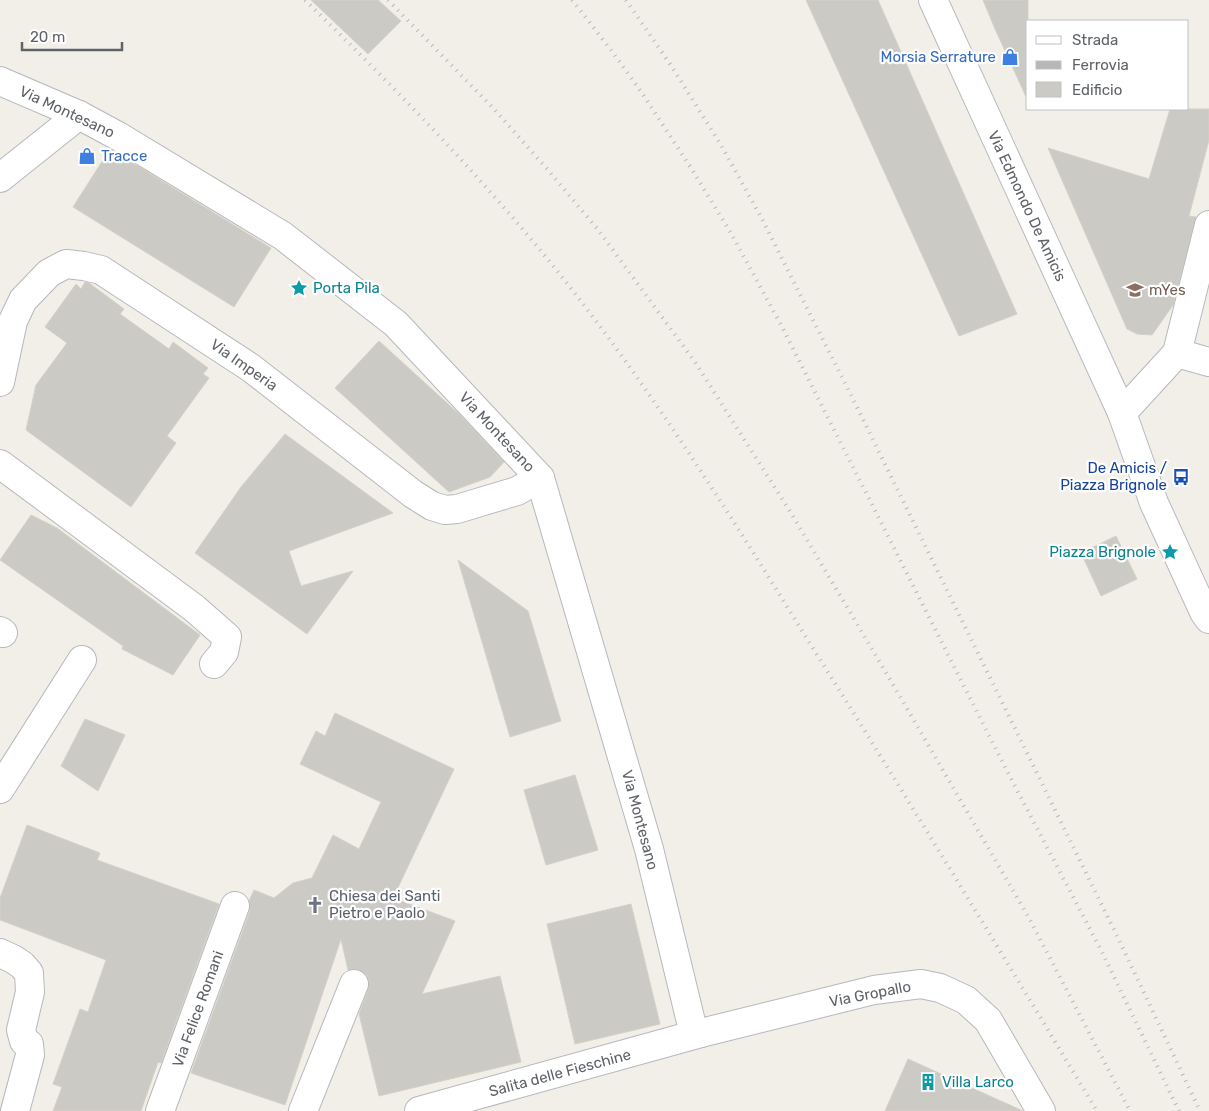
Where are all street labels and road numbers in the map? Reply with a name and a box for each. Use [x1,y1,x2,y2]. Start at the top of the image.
street label: Via Montesano [17,82,117,142]
street label: Via Edmondo De Amicis [984,128,1070,284]
street label: Via Imperia [207,335,281,395]
street label: Via Montesano [455,388,539,476]
street label: Via Montesano [618,768,662,872]
street label: Via Felice Romani [169,948,227,1070]
street label: Via Gropallo [828,977,912,1011]
street label: Salita delle Fieschine [487,1045,633,1101]

